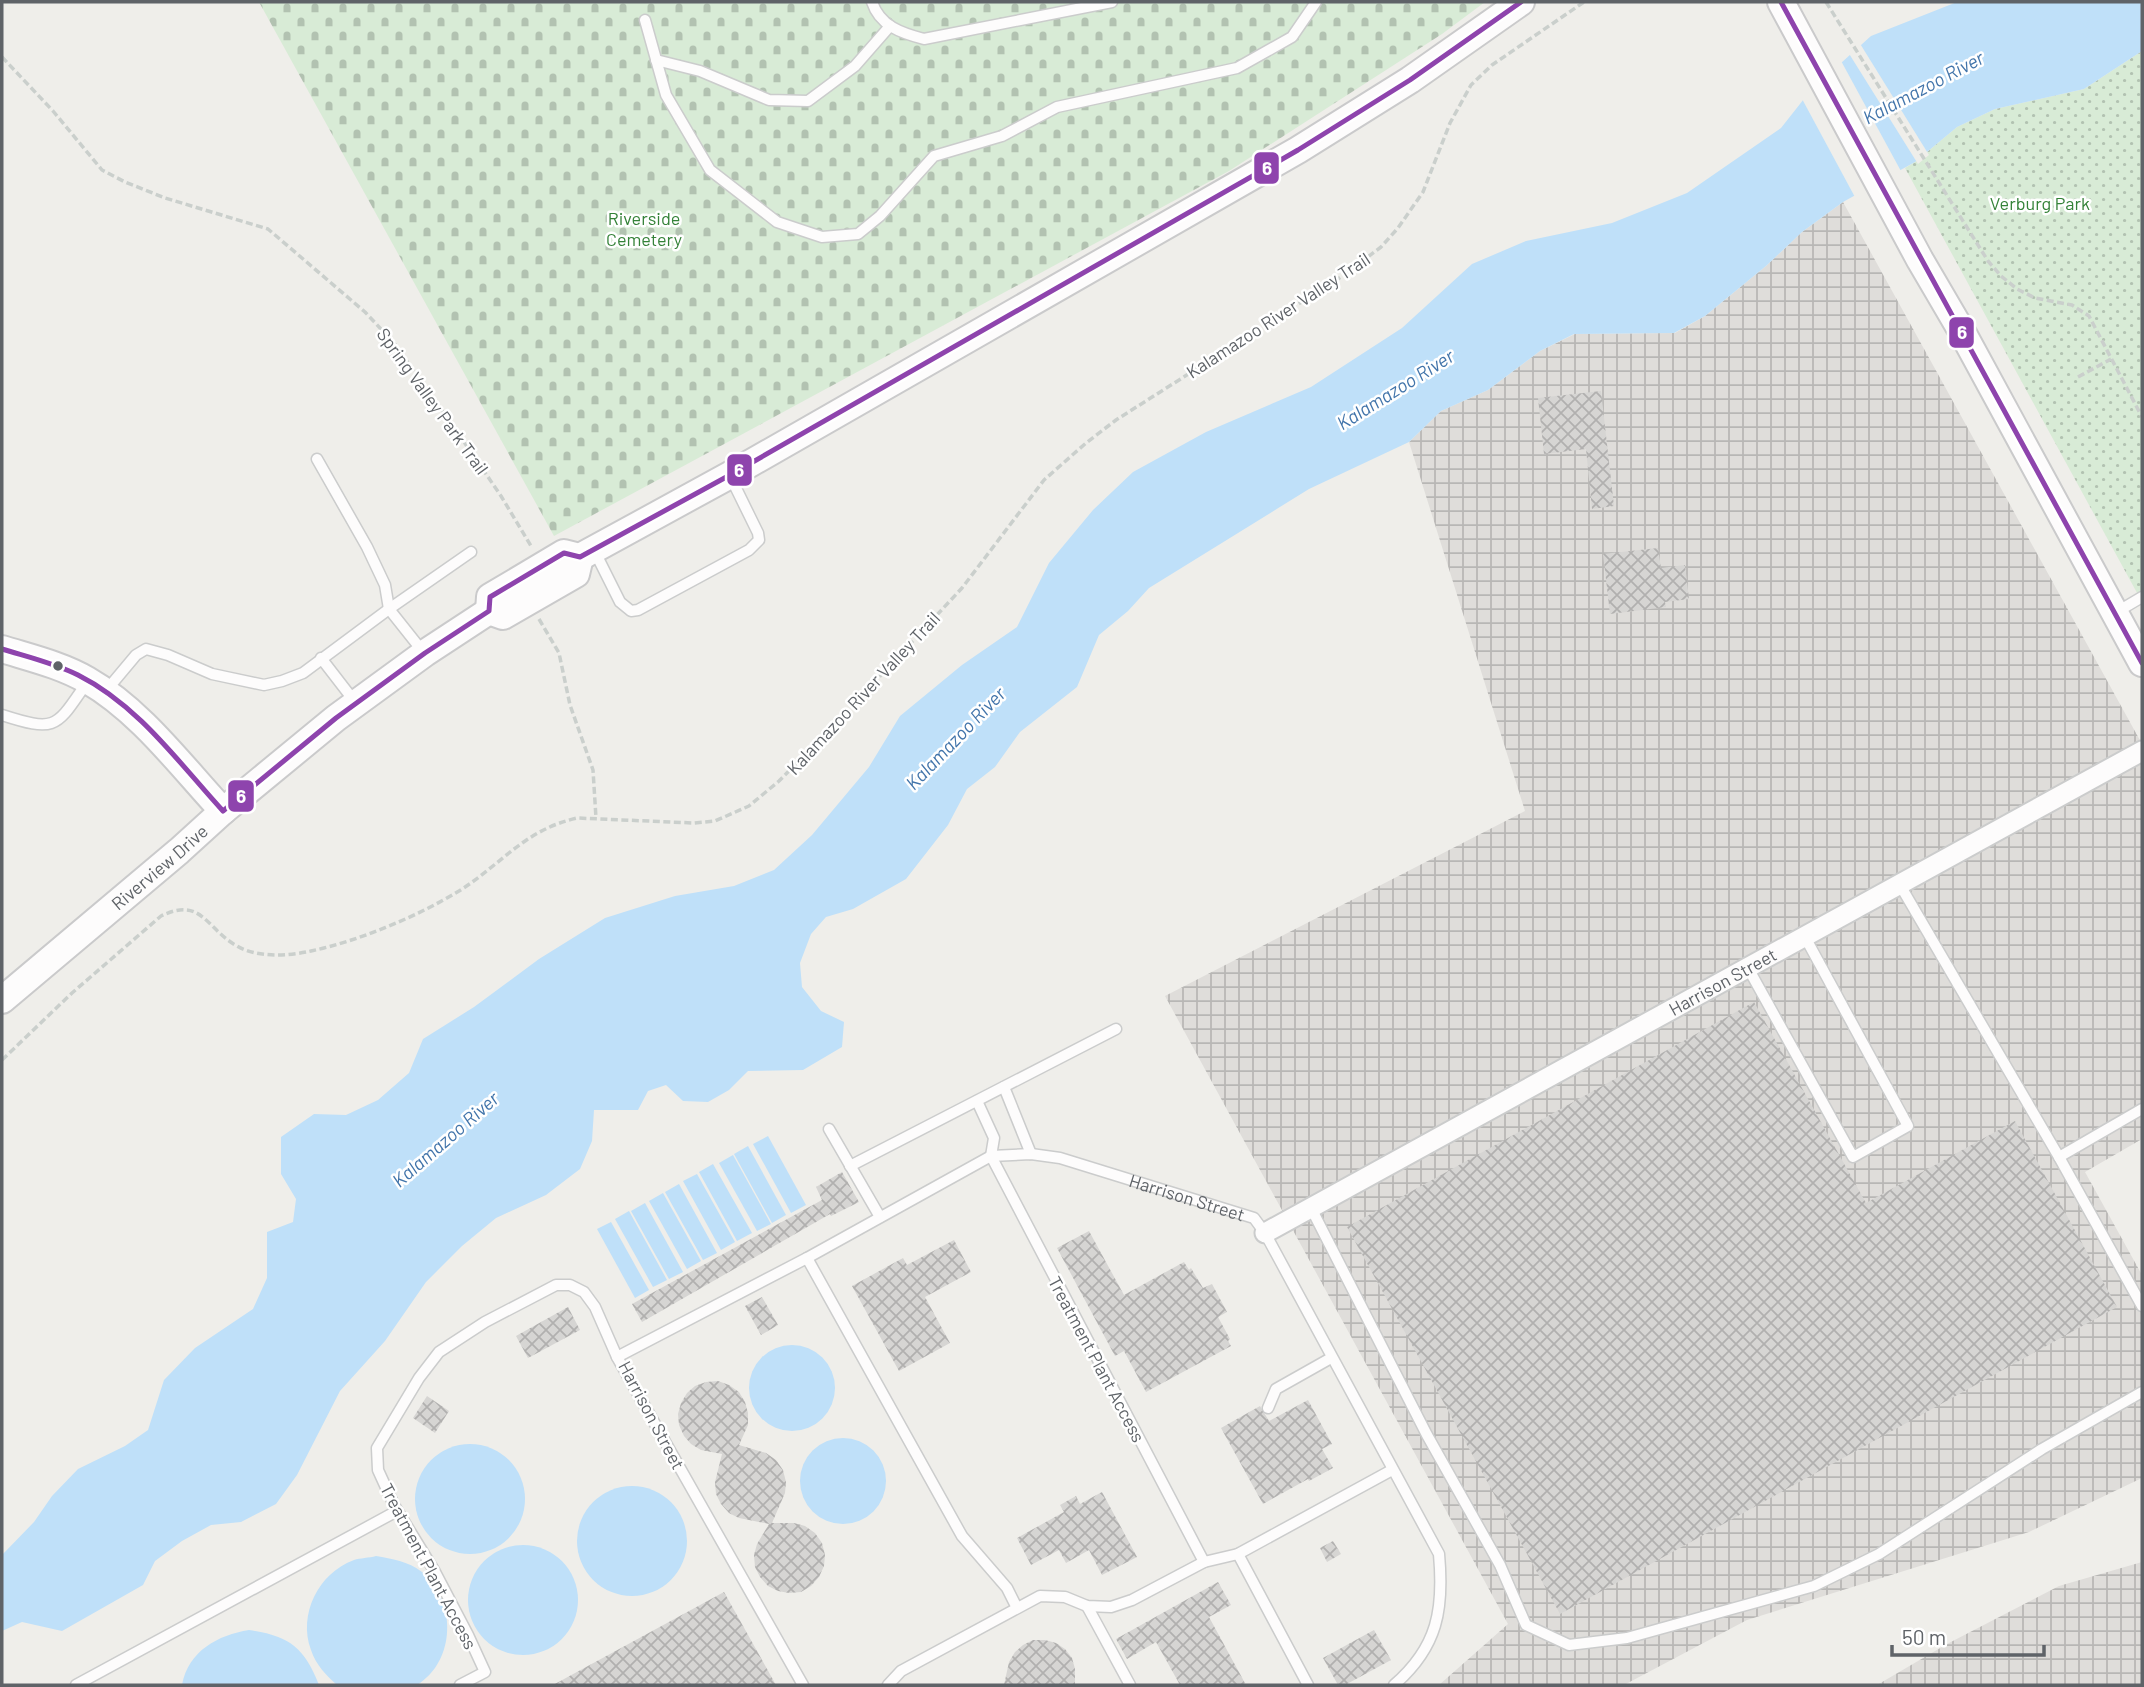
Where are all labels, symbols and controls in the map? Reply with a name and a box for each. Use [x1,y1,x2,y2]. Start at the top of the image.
water label: Kalamazoo River [1859,45,1989,129]
line badge: 6 [1253,151,1280,185]
text: 6 [1262,156,1272,179]
park label: Verburg Park [1990,192,2090,214]
park label: Riverside Cemetery [606,207,682,250]
street label: Kalamazoo River Valley Trail [1182,247,1374,383]
line badge: 6 [1948,316,1975,349]
text: 6 [1957,320,1967,343]
street label: Spring Valley Park Trail [372,323,494,479]
water label: Kalamazoo River [1332,343,1459,434]
line badge: 6 [726,453,753,487]
text: 6 [734,458,744,481]
street label: Kalamazoo River Valley Trail [782,607,944,779]
unlabelled marker [51,659,65,673]
water label: Kalamazoo River [900,681,1011,794]
line badge: 6 [227,779,255,813]
text: 6 [236,784,246,807]
street label: Riverview Drive [107,820,212,914]
street label: Harrison Street [1665,943,1780,1020]
water label: Kalamazoo River [387,1086,504,1192]
street label: Harrison Street [1127,1169,1247,1225]
street label: Treatment Plant Access [1044,1272,1150,1446]
street label: Harrison Street [614,1357,690,1473]
street label: Treatment Plant Access [376,1479,482,1653]
scale bar [1892,1614,2044,1658]
text: 50 m [1902,1624,1946,1649]

